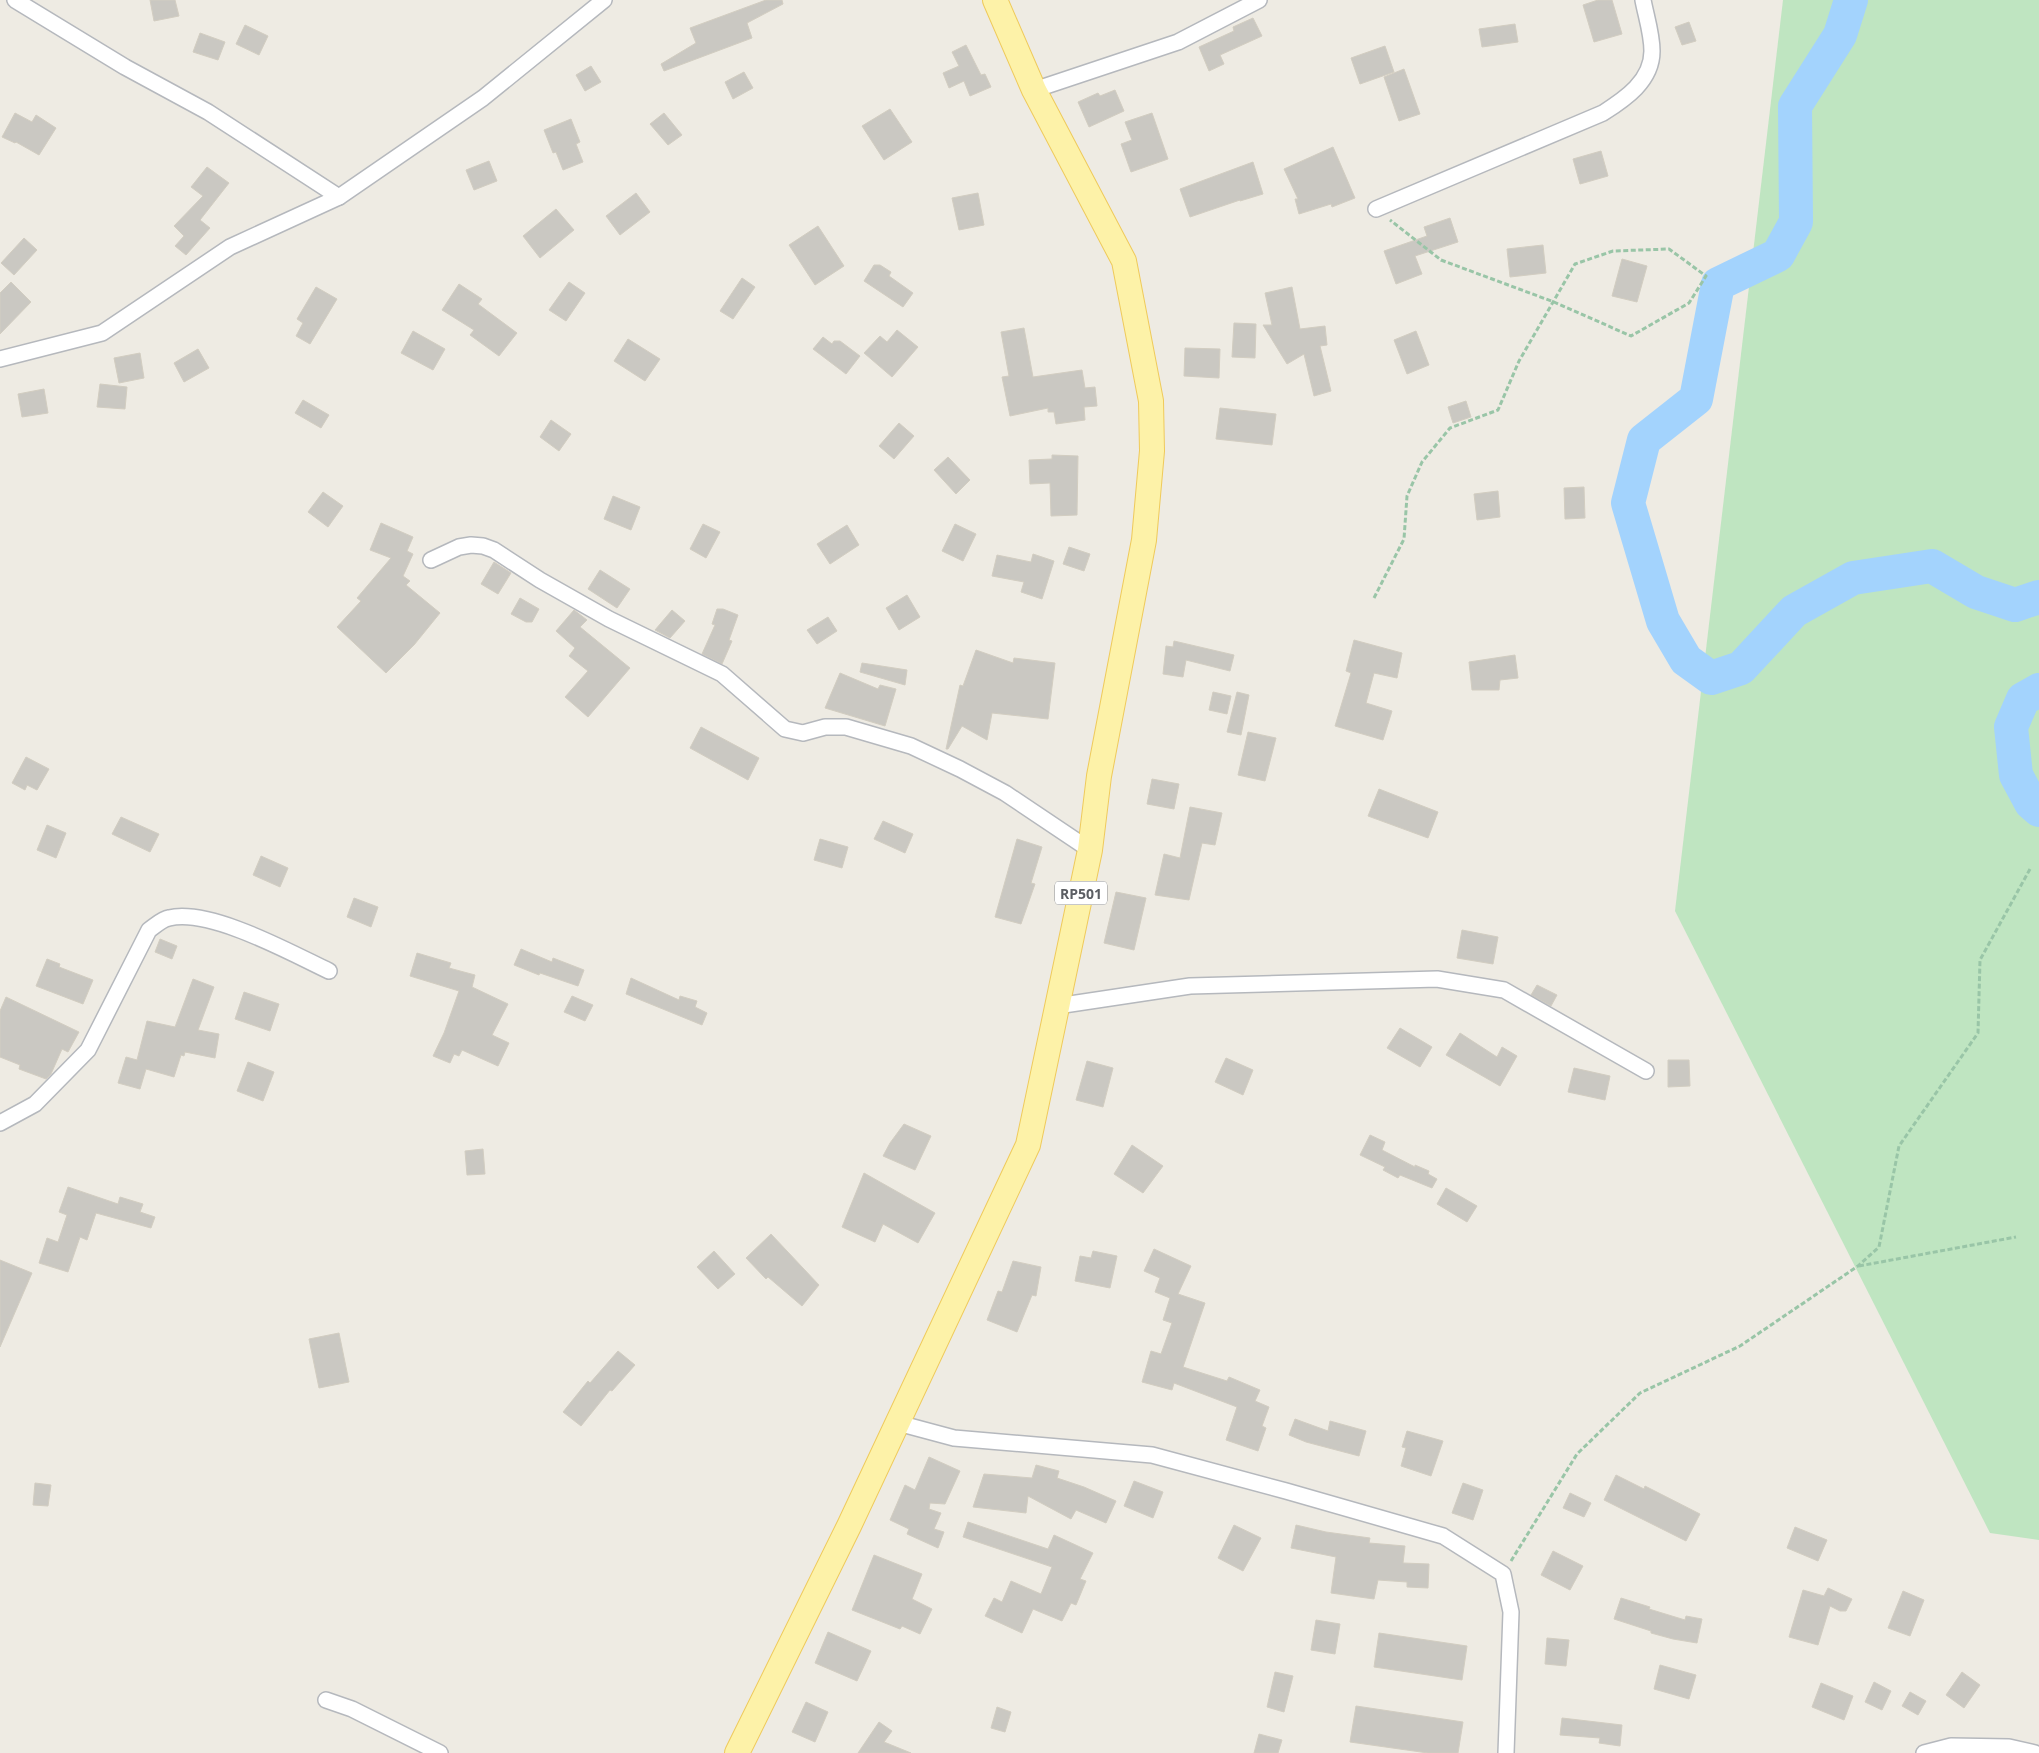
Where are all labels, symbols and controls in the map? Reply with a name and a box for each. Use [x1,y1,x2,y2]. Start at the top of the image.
road number: RP501 [1055,881,1107,904]

